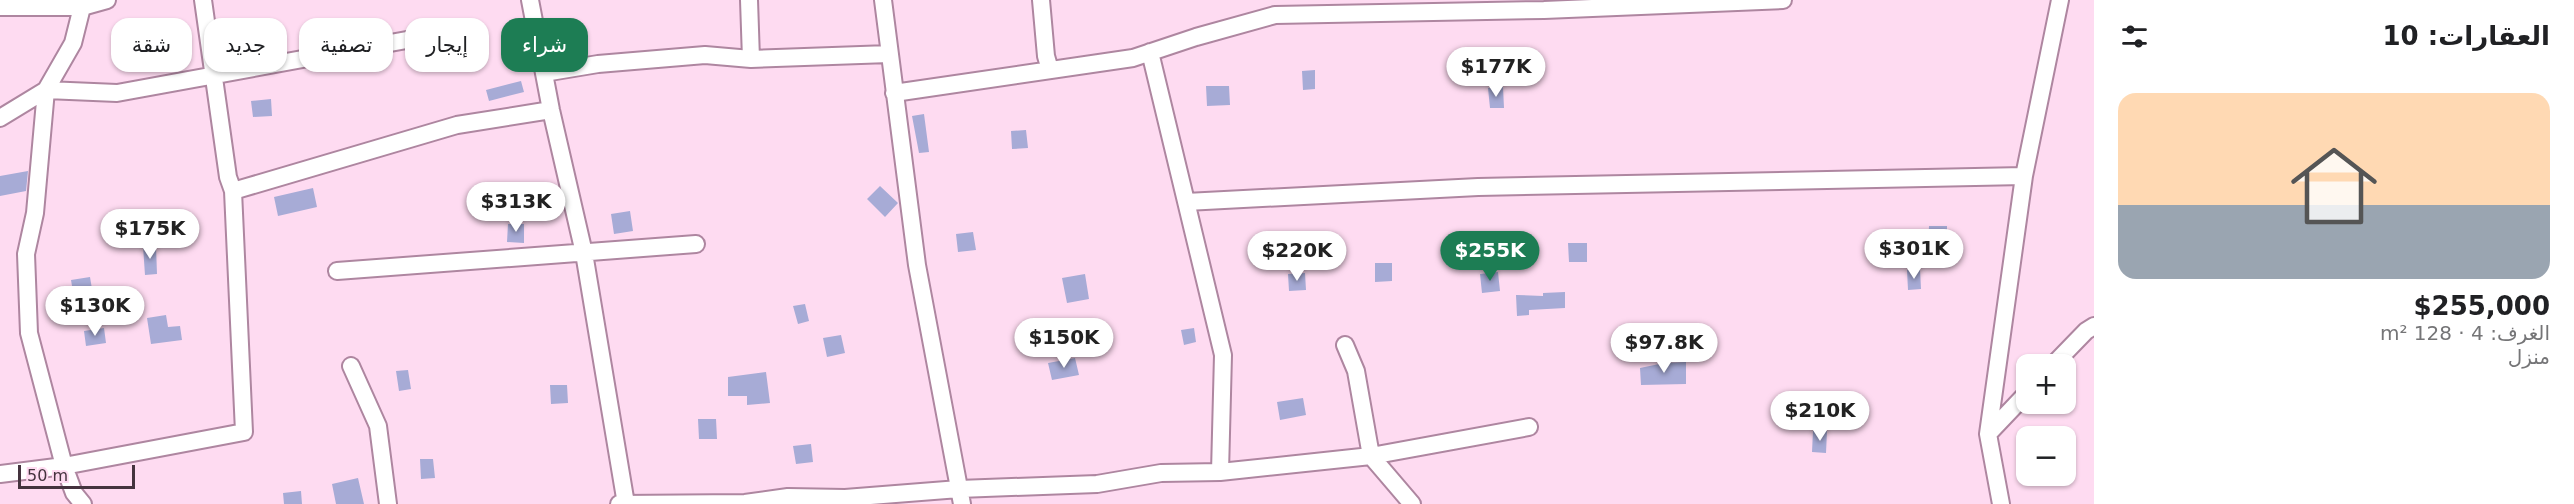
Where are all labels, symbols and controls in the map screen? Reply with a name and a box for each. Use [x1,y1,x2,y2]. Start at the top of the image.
chip: شقة [111,18,192,72]
chip: جديد [204,18,287,72]
chip: تصفية [299,18,393,72]
chip: إيجار [405,18,489,72]
chip: شراء [501,18,588,72]
icon: filters [2118,20,2151,53]
text: العقارات: 10 [2383,21,2550,51]
pin: $177K [1454,47,1538,98]
text: $177K [1460,54,1532,78]
icon: home [2280,132,2388,240]
pin: $313K [474,182,558,233]
text: $313K [480,189,552,213]
pin: $175K [108,209,192,260]
text: $175K [114,216,186,240]
pin: $301K [1872,229,1956,280]
pin: $220K [1255,231,1339,282]
pin: $255K [1448,231,1532,282]
text: $301K [1878,236,1950,260]
text: $220K [1261,238,1333,262]
text: $255K [1454,238,1526,262]
pin: $130K [53,286,137,337]
text: $255,000 [2413,291,2550,321]
text: $130K [59,293,131,317]
pin: $150K [1022,318,1106,369]
text: الغرف: 4 · 128 m² [2380,321,2550,345]
pin: $97.8K [1615,323,1713,374]
text: $150K [1028,325,1100,349]
text: $97.8K [1625,330,1703,354]
text: منزل [2508,345,2550,369]
map controls [2016,354,2076,486]
button: + [2016,354,2076,414]
pin: $210K [1778,391,1862,442]
text: $210K [1784,398,1856,422]
button: − [2016,426,2076,486]
scale bar [18,462,135,490]
text: 50 m [27,466,68,485]

